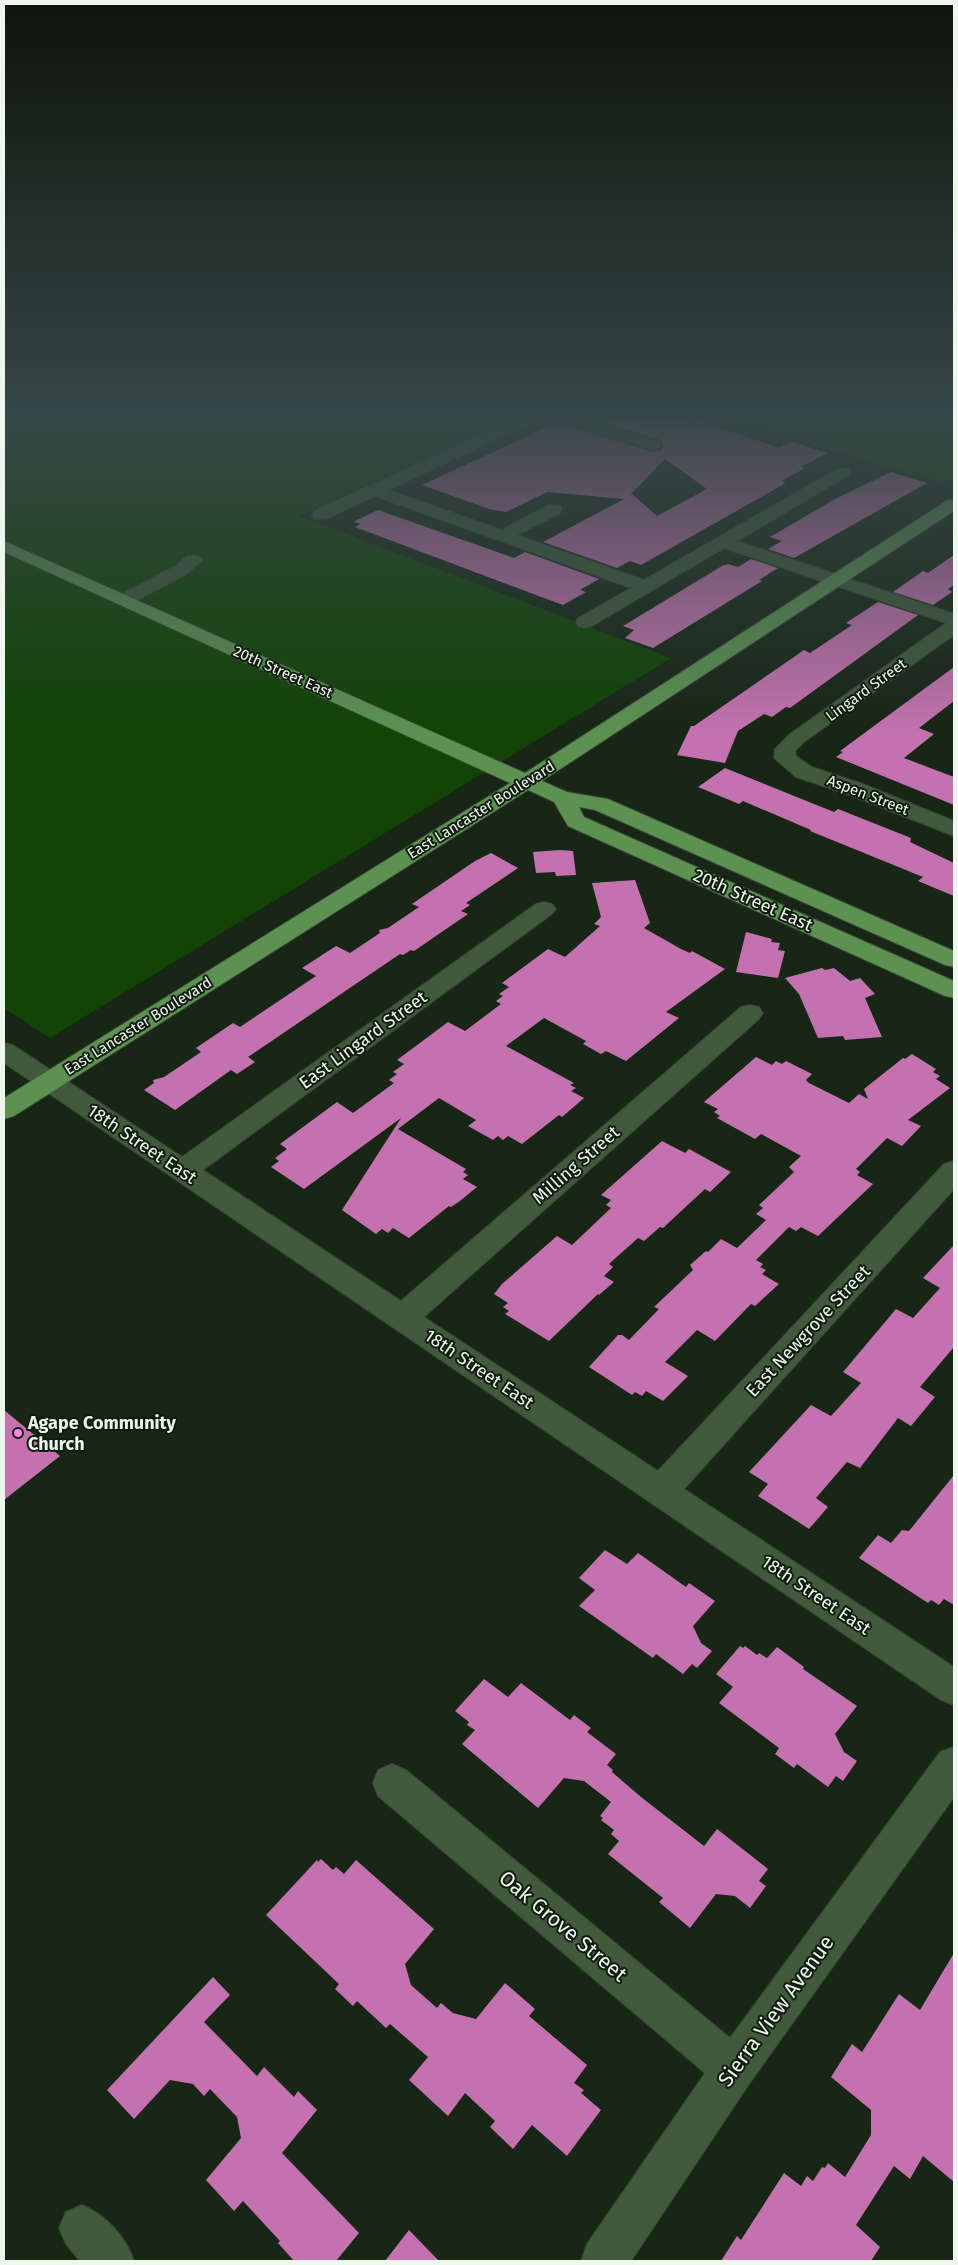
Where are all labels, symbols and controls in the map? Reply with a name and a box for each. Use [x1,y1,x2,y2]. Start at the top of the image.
street label: 20th Street East [231,642,336,702]
street label: Lingard Street [822,654,910,725]
street label: East Lancaster Boulevard [404,757,558,863]
street label: Aspen Street [825,771,912,819]
street label: 20th Street East [690,864,817,936]
street label: East Lancaster Boulevard [61,973,215,1079]
street label: East Lingard Street [295,986,432,1094]
street label: 18th Street East [83,1099,201,1189]
street label: Milling Street [528,1121,624,1209]
street label: East Newgrove Street [741,1260,875,1401]
street label: 18th Street East [420,1324,538,1414]
place label: Agape Community Church [27,1412,176,1455]
marker: Agape Community Church [12,1427,24,1439]
street label: 18th Street East [757,1550,875,1640]
street label: Oak Grove Street [494,1865,633,1987]
street label: Sierra View Avenue [712,1930,840,2092]

